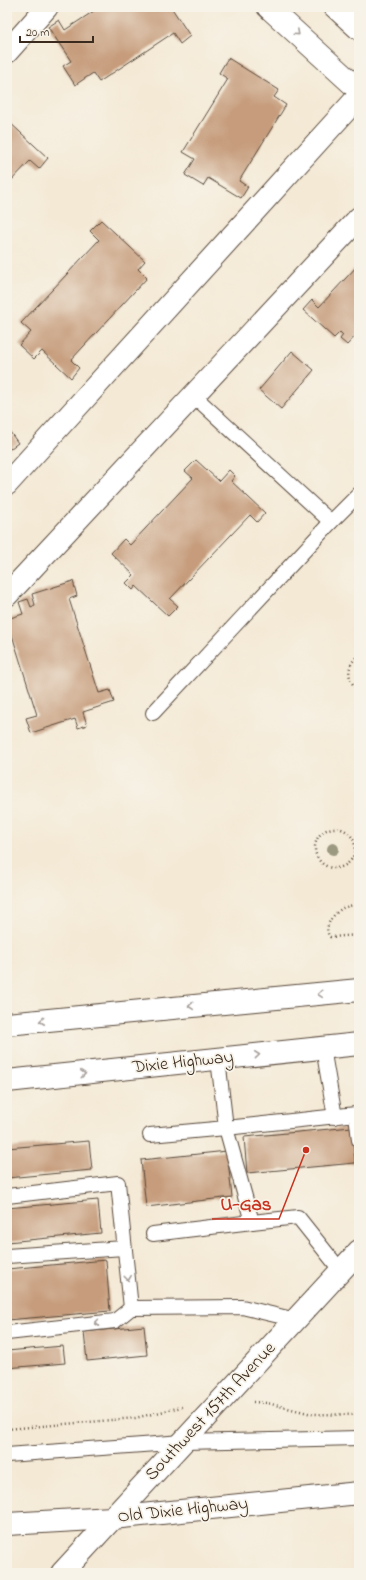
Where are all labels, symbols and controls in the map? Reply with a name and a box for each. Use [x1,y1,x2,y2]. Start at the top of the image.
scale bar [20,18,93,44]
text: 20 m [26,24,49,42]
one-way arrow [292,29,300,36]
one-way arrow [317,989,323,998]
one-way arrow [188,1002,194,1011]
one-way arrow [39,1016,45,1025]
street label: Dixie Highway [130,1045,235,1082]
one-way arrow [254,1051,260,1060]
one-way arrow [80,1069,86,1078]
callout: U-Gas [212,1188,279,1219]
text: U-Gas [221,1192,272,1219]
one-way arrow [123,1275,132,1281]
one-way arrow [94,1318,100,1327]
street label: Southwest 157th Avenue [140,1336,283,1487]
street label: Old Dixie Highway [117,1491,250,1532]

